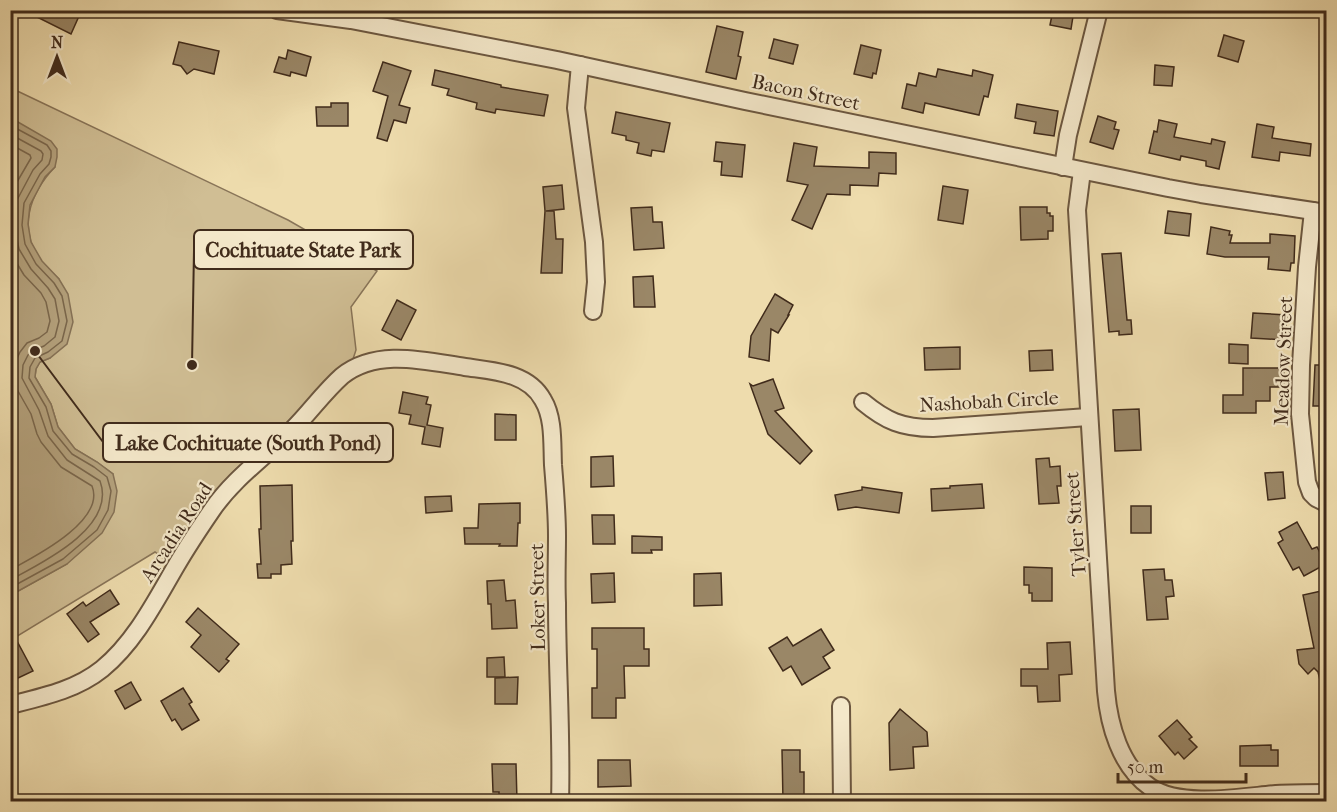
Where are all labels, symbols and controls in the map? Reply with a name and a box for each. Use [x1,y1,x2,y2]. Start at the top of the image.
north arrow [27,27,87,87]
text: N [51,33,64,52]
street label: Bacon Street [750,70,862,115]
callout: Cochituate State Park [194,230,413,269]
text: Cochituate State Park [205,238,402,262]
street label: Meadow Street [1270,296,1297,426]
street label: Nashobah Circle [919,386,1059,417]
callout: Lake Cochituate (South Pond) [103,423,393,462]
text: Lake Cochituate (South Pond) [115,431,381,455]
street label: Tyler Street [1060,471,1091,577]
street label: Arcadia Road [135,477,218,587]
street label: Loker Street [525,543,550,651]
scale bar [1118,746,1246,784]
text: 50 m [1127,757,1164,778]

